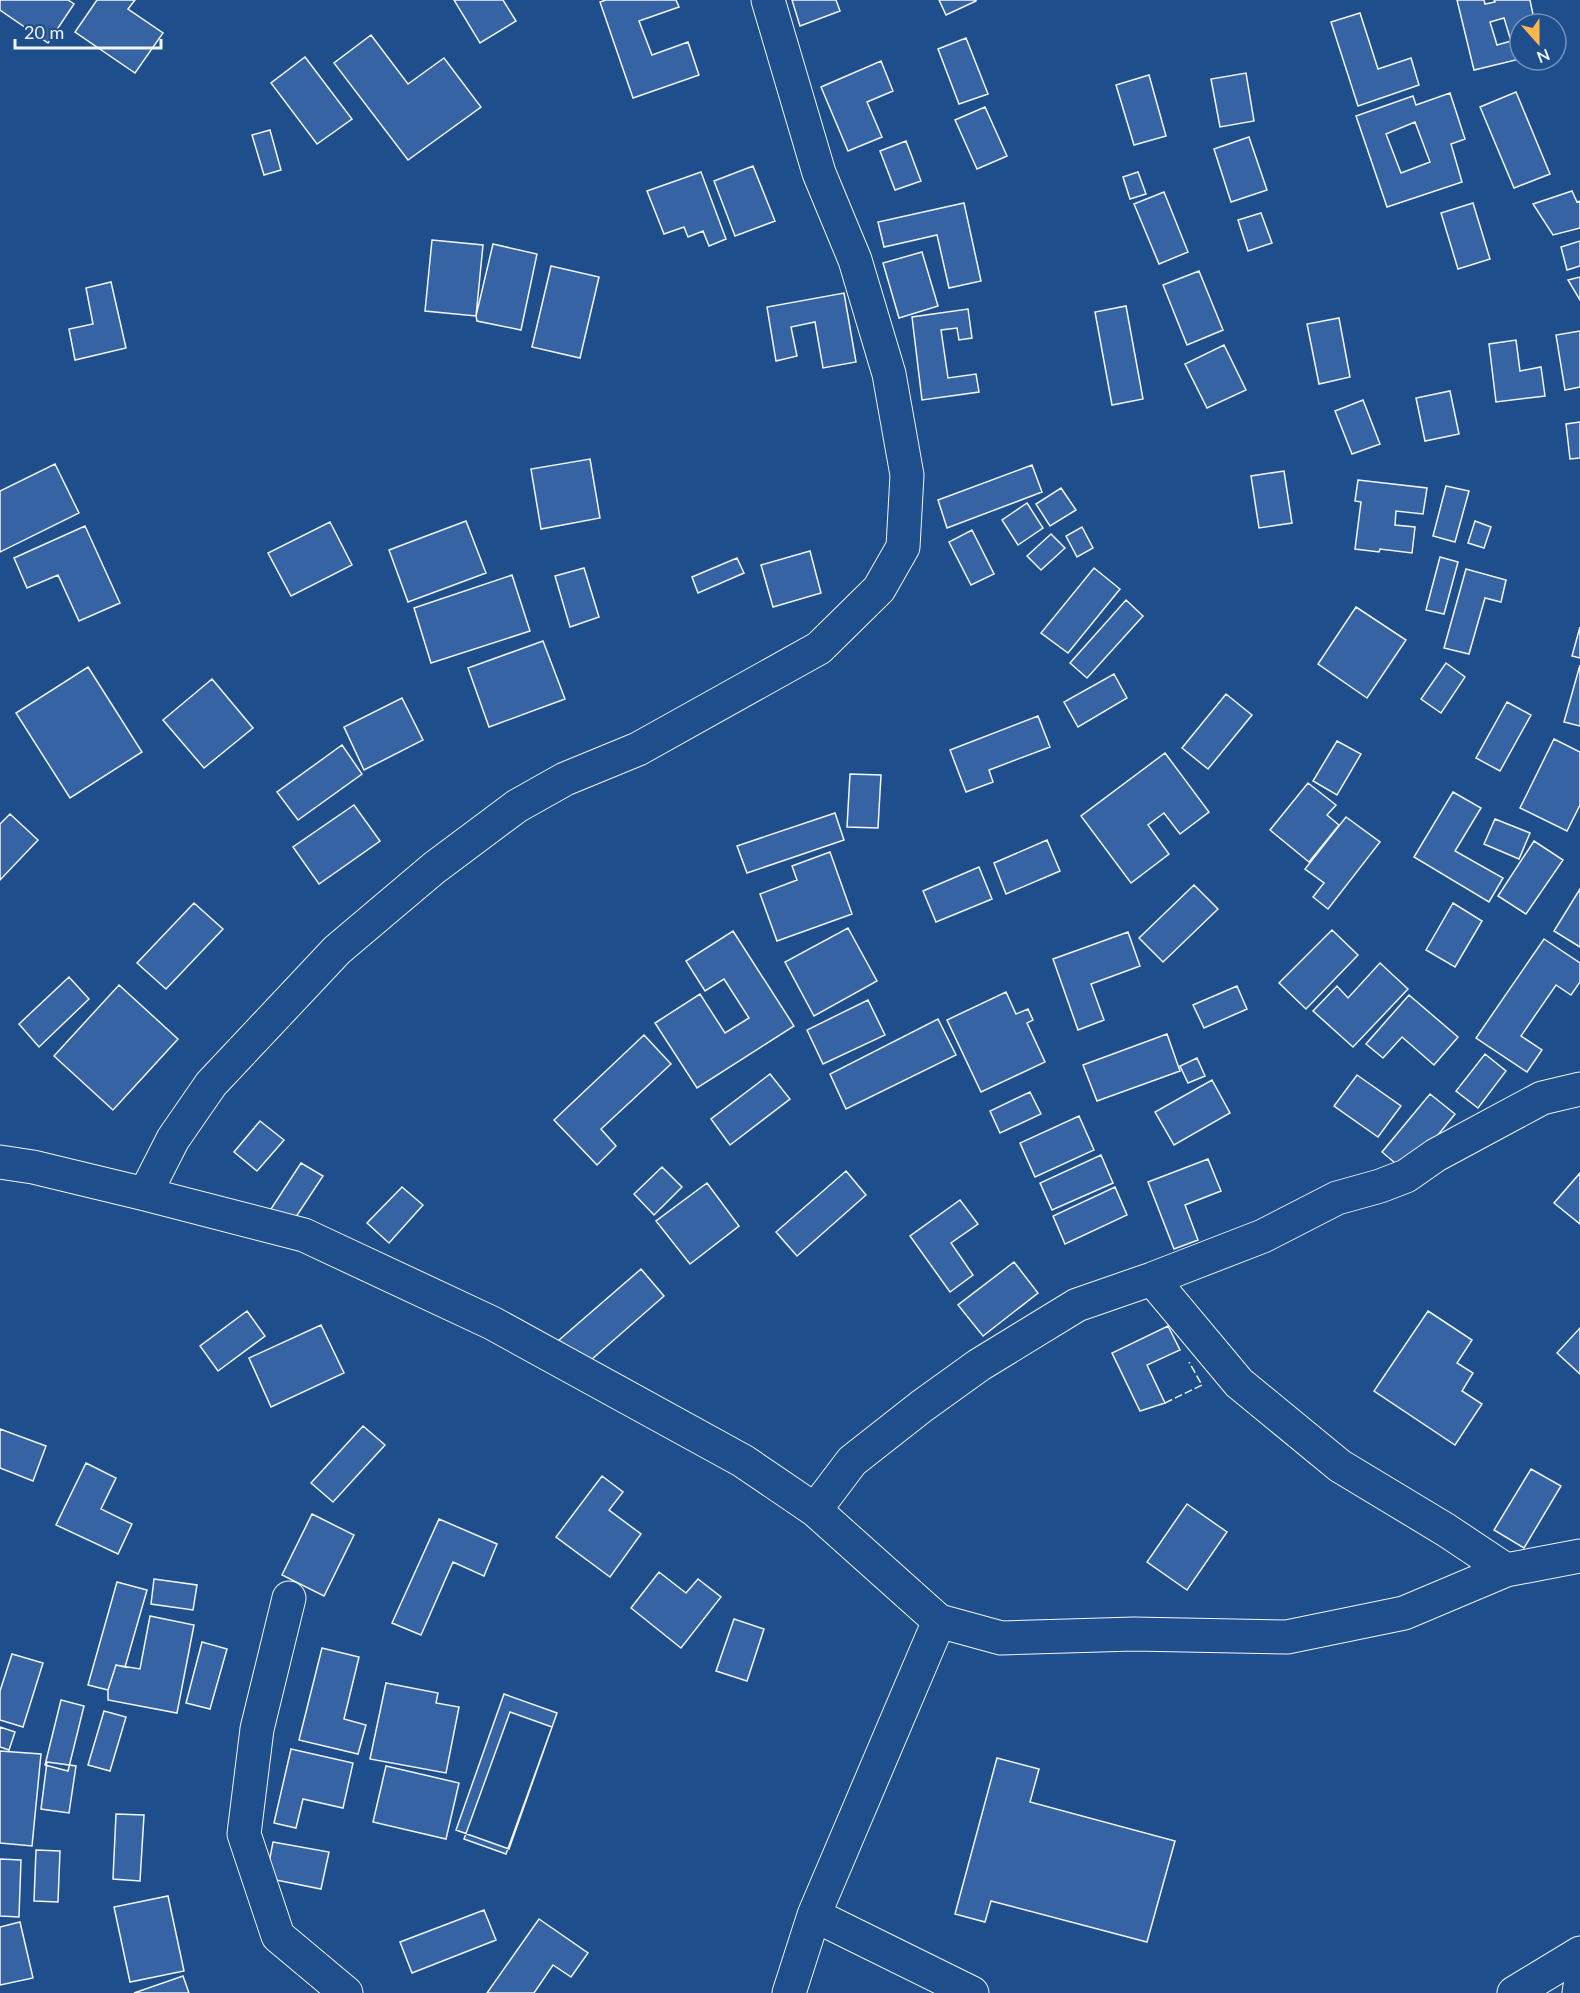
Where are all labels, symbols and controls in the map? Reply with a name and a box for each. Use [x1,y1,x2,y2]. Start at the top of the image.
scale bar [15,12,160,50]
north arrow [1508,12,1568,72]
text: 20 m [24,21,64,43]
text: N [1534,45,1553,68]

